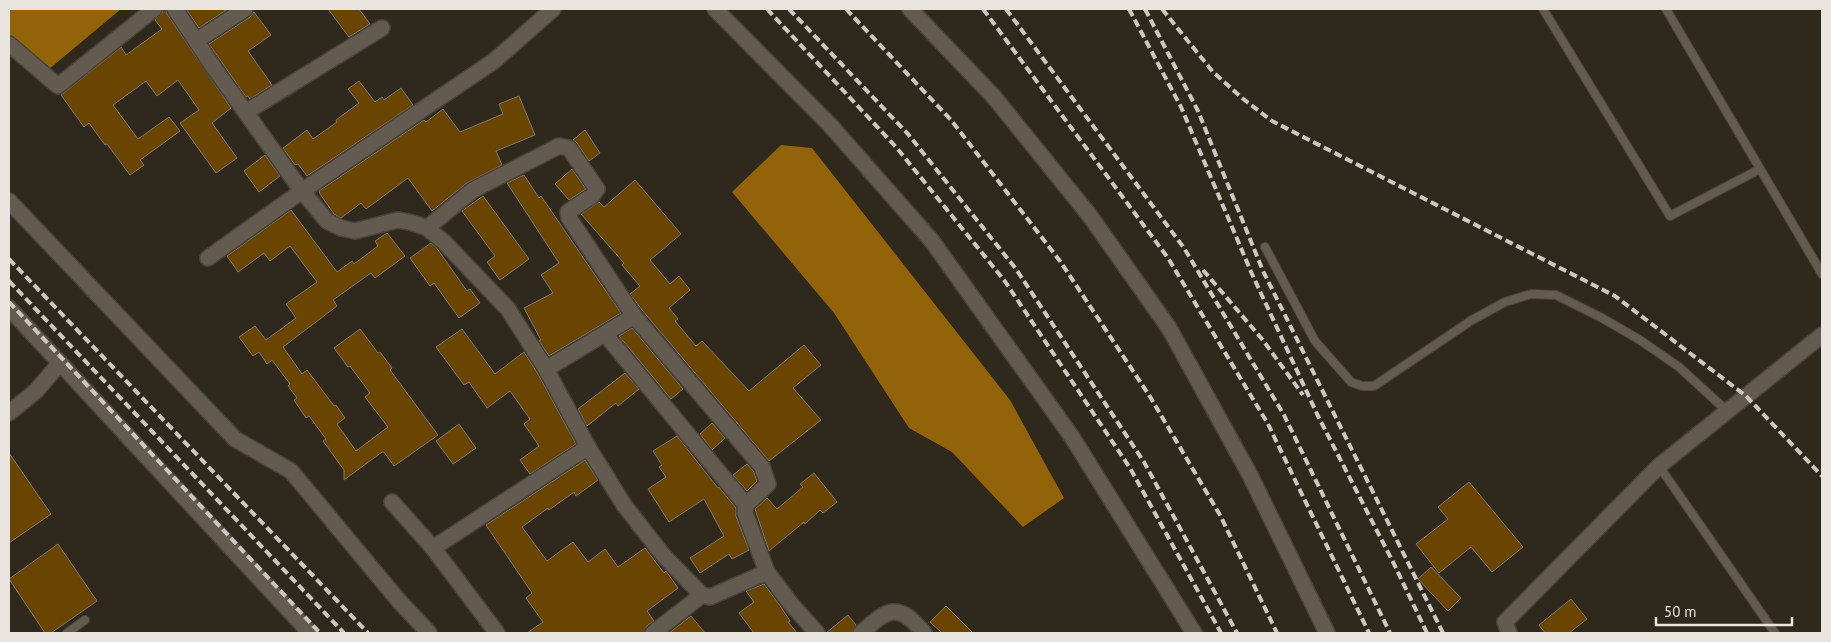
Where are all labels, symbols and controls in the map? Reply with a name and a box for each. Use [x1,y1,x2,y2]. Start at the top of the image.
scale bar [1656,594,1792,626]
text: 50 m [1664,602,1697,621]

